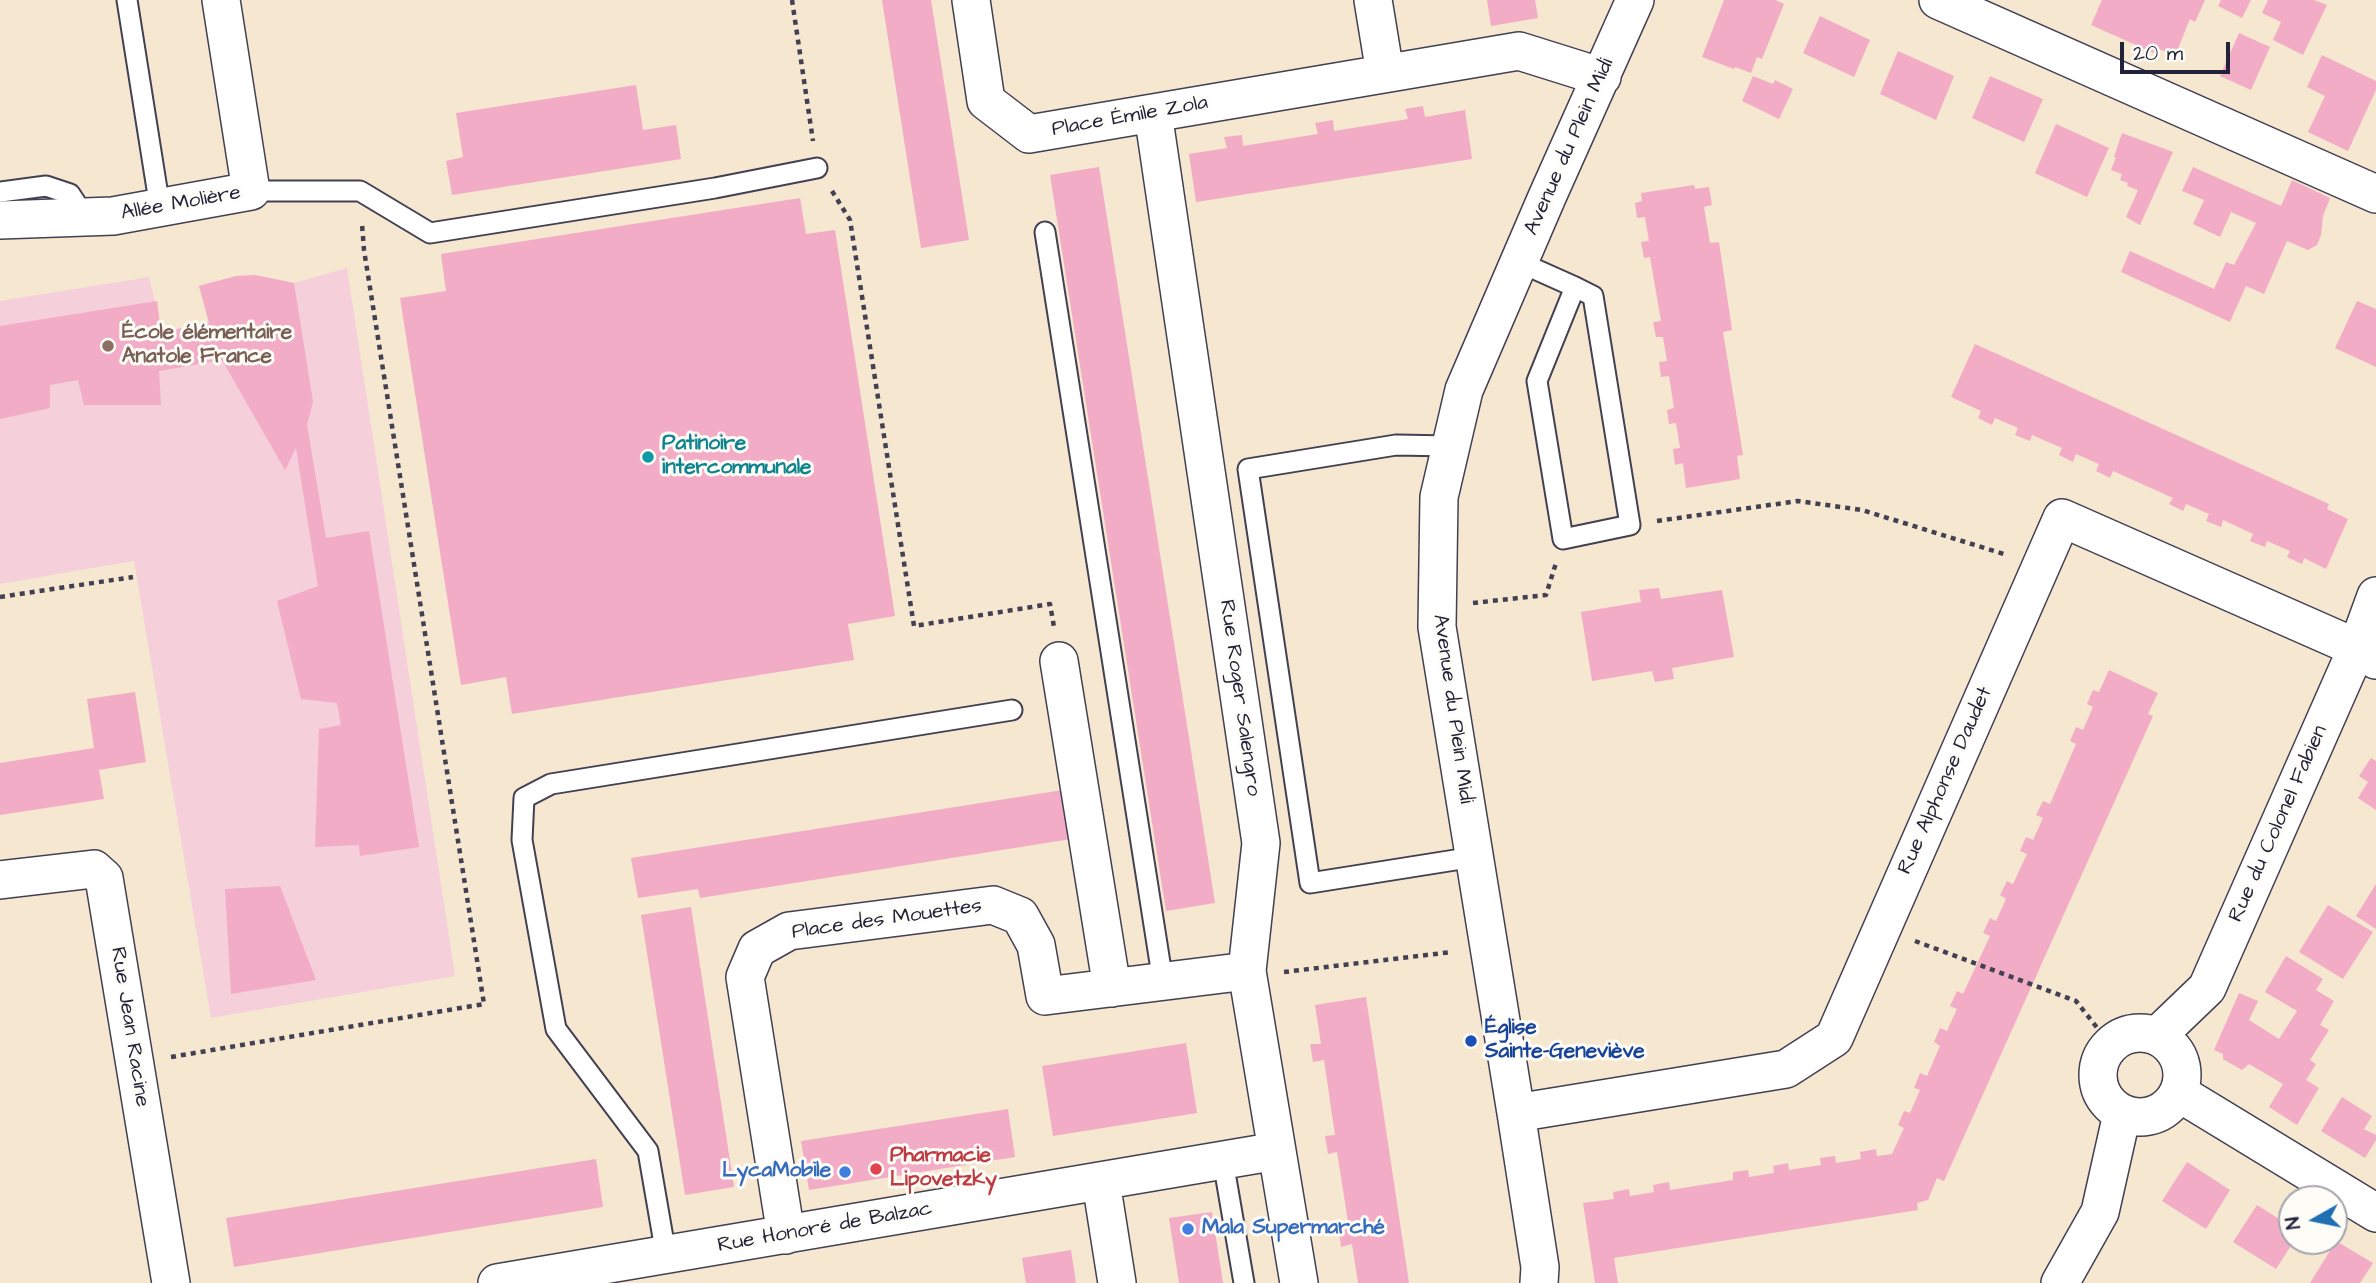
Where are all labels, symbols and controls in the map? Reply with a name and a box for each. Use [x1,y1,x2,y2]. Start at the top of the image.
scale bar [2124,28,2234,72]
text: 20 m [2133,39,2183,68]
street label: Avenue du Plein Midi [1520,55,1620,239]
street label: Place Émile Zola [1050,91,1210,143]
street label: Allée Molière [119,181,243,227]
place label: École élémentaire Anatole France [122,321,292,371]
marker: École élémentaire Anatole France [100,338,116,354]
place label: Patinoire intercommunale [662,432,811,482]
marker: Patinoire intercommunale [640,449,656,465]
street label: Rue Roger Salengro [1213,598,1265,798]
street label: Avenue du Plein Midi [1426,613,1478,805]
street label: Rue Alphonse Daudet [1893,683,1999,879]
street label: Rue du Colonel Fabien [2224,722,2334,926]
street label: Place des Mouettes [790,894,984,946]
street label: Rue Jean Racine [104,945,154,1109]
place label: Église Sainte-Geneviève [1485,1016,1645,1066]
marker: Église Sainte-Geneviève [1463,1033,1479,1049]
place label: Pharmacie Lipovetzky [890,1144,997,1194]
place label: LycaMobile [722,1159,831,1185]
marker: Pharmacie Lipovetzky [868,1161,884,1177]
marker: LycaMobile [837,1164,853,1180]
north arrow [2278,1185,2348,1255]
street label: Rue Honoré de Balzac [716,1197,934,1259]
text: N [2279,1215,2308,1231]
place label: Mala Supermarché [1202,1216,1385,1242]
marker: Mala Supermarché [1180,1221,1196,1237]

